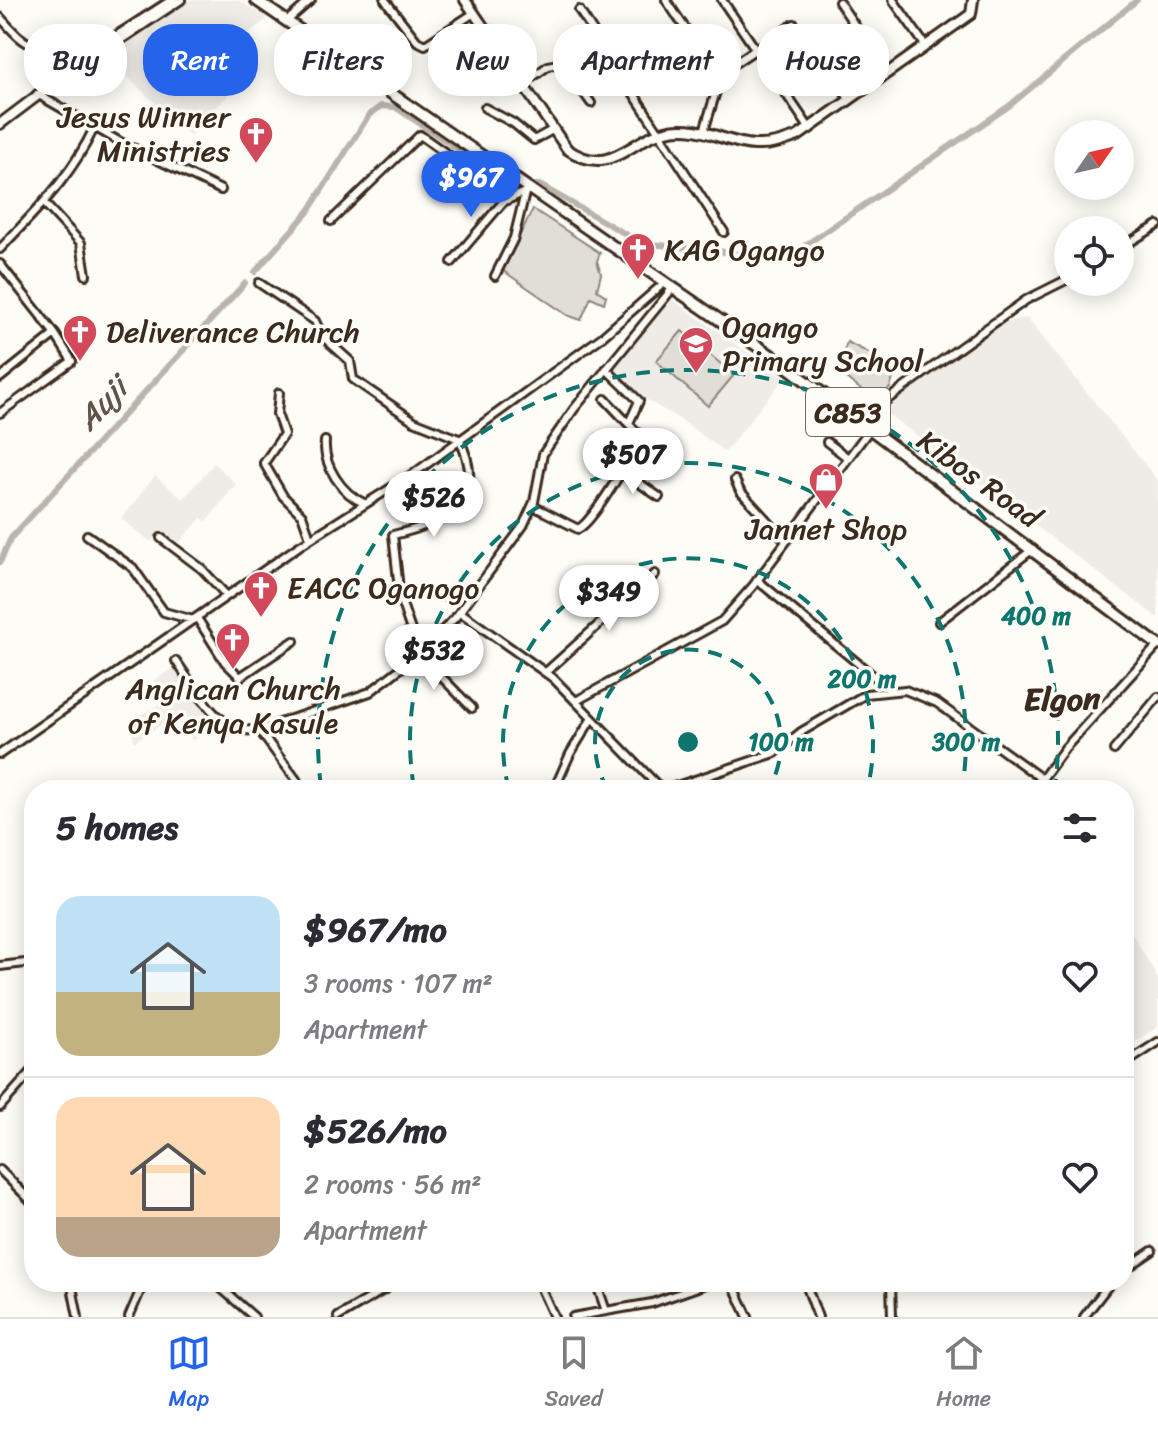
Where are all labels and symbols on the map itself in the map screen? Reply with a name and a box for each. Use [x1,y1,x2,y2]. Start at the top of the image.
place label: Jesus Winner Ministries [56,90,232,178]
church icon: Jesus Winner Ministries [237,115,275,165]
north arrow [1054,120,1134,200]
pin: $967 [424,151,518,219]
place label: KAG Ogango [664,223,825,277]
church icon: KAG Ogango [619,231,657,281]
place label: Ogango Primary School [722,300,925,388]
place label: Deliverance Church [106,305,360,359]
church icon: Deliverance Church [61,313,99,363]
school or university icon: Ogango Primary School [677,325,715,375]
water label: Auji [61,359,147,445]
road number: C853 [806,388,890,436]
street label: Kibos Road [905,415,1055,544]
pin: $507 [586,428,680,496]
shop icon: Jannet Shop [807,461,845,511]
pin: $526 [387,471,481,539]
place label: Jannet Shop [744,502,907,556]
place label: EACC Oganogo [287,561,480,615]
pin: $349 [562,565,656,633]
church icon: EACC Oganogo [242,569,280,619]
text: 400 m [1001,595,1072,637]
church icon: Anglican Church of Kenya Kasule [214,621,252,671]
pin: $532 [387,624,481,692]
text: 200 m [827,658,897,700]
place label: Anglican Church of Kenya Kasule [124,662,341,750]
district label: Elgon [1024,671,1101,728]
text: 100 m [748,721,814,763]
text: 300 m [931,721,1001,763]
centre of rings [674,728,702,756]

